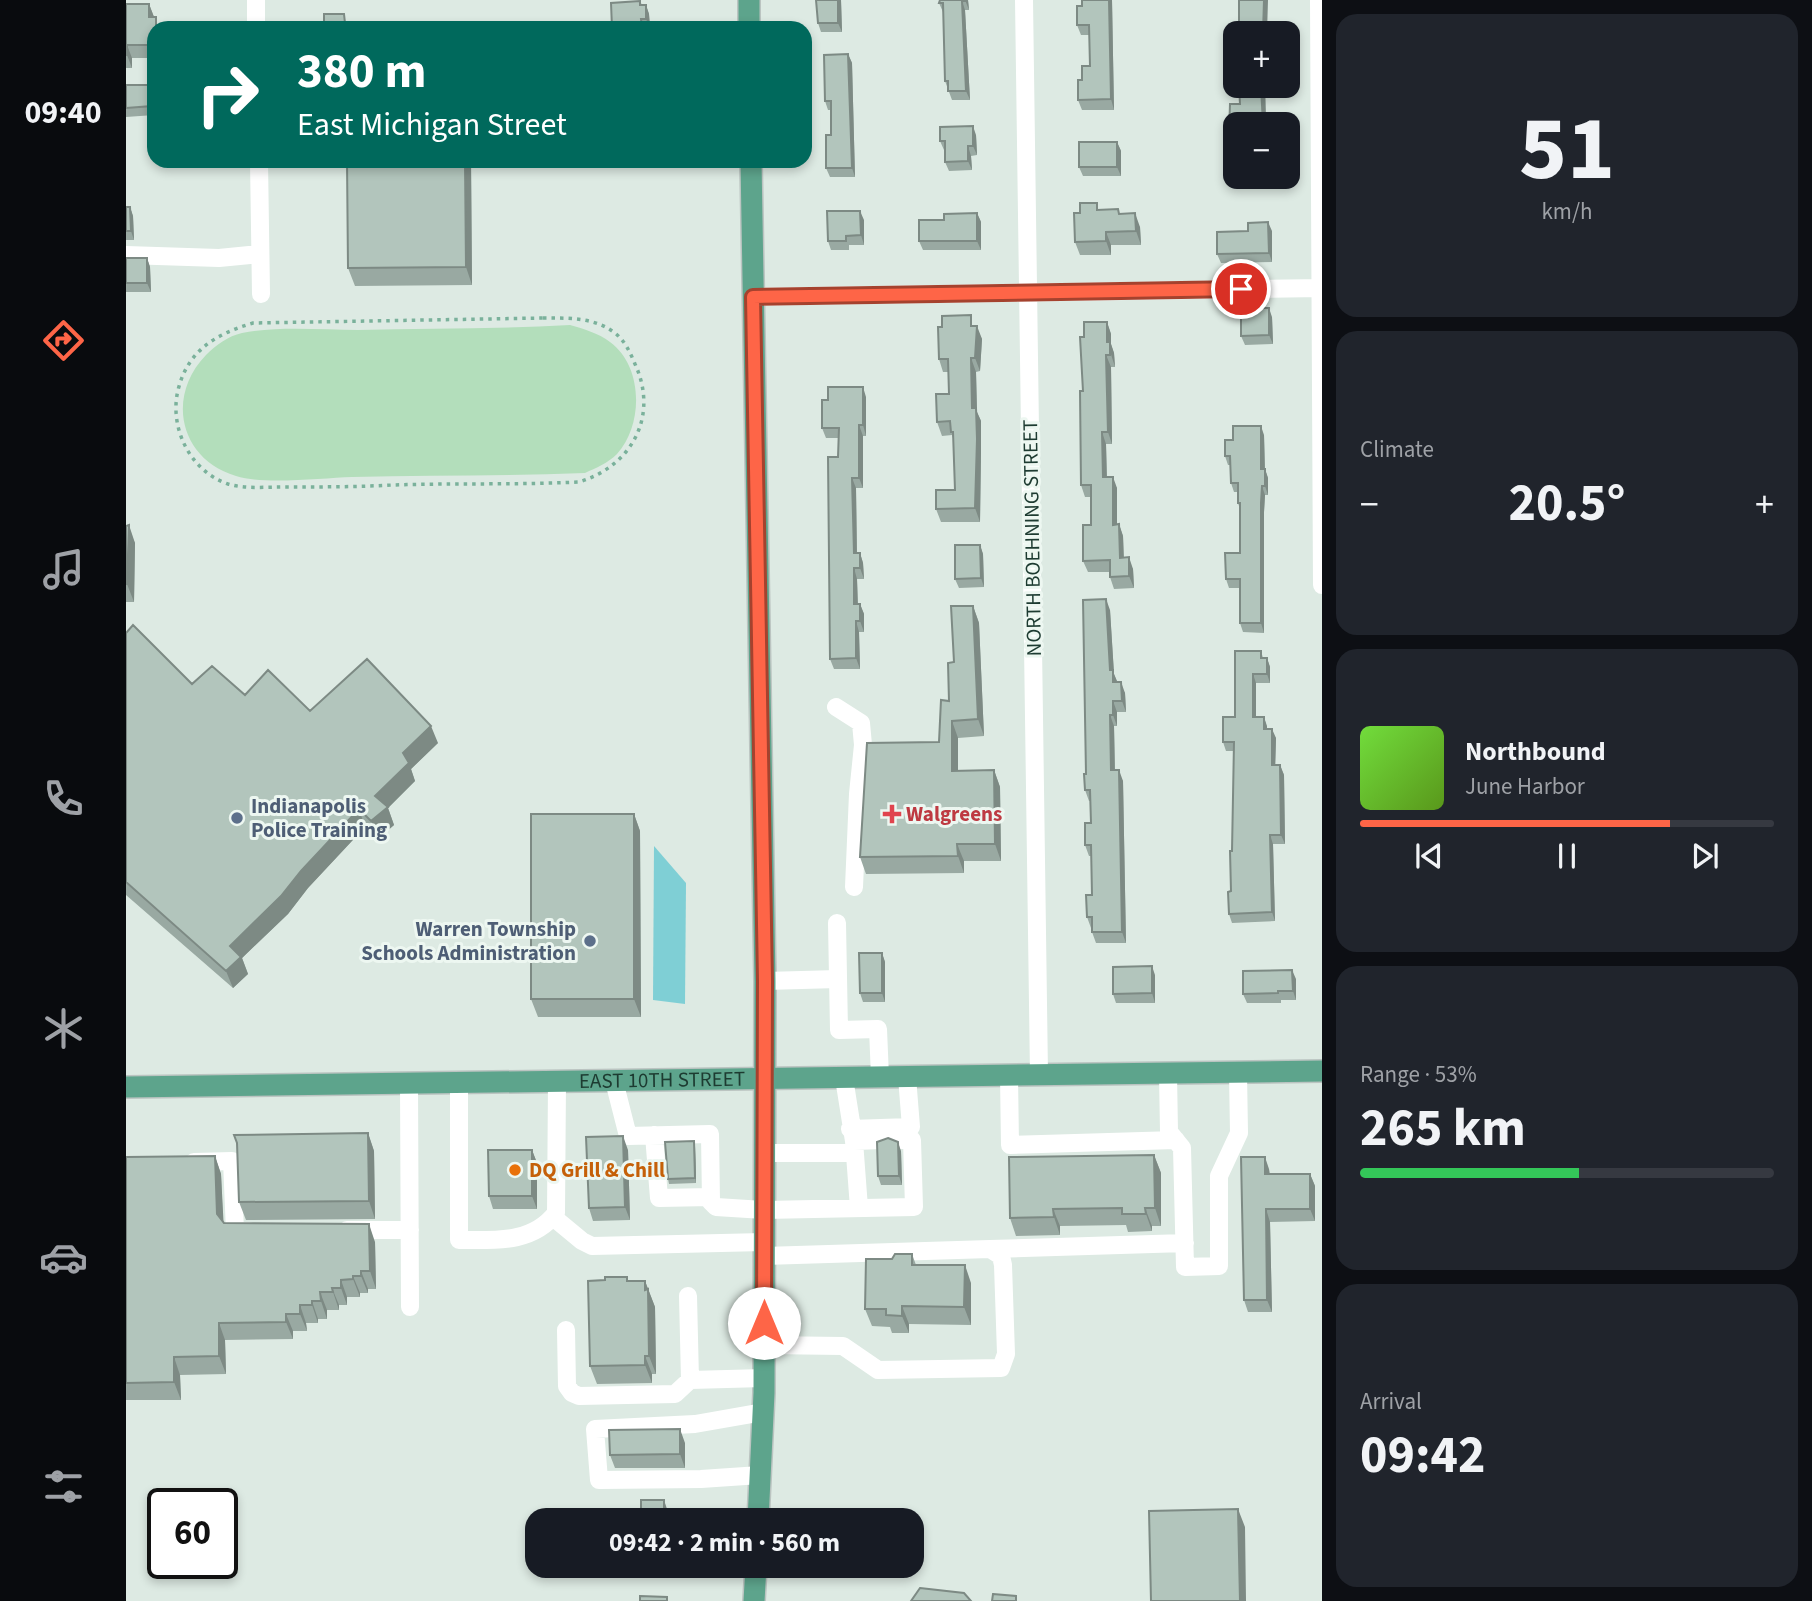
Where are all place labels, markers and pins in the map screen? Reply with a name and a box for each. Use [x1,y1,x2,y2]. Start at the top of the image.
pin [1211,259,1271,319]
place label: Indianapolis Police Training [251,791,387,845]
place label: Walgreens [906,799,1002,829]
marker: Walgreens [884,806,900,822]
marker: Indianapolis Police Training [229,810,245,826]
place label: Warren Township Schools Administration [361,914,576,968]
marker: Warren Township Schools Administration [582,933,598,949]
place label: DQ Grill & Chill [529,1155,665,1185]
marker: DQ Grill & Chill [507,1162,523,1178]

